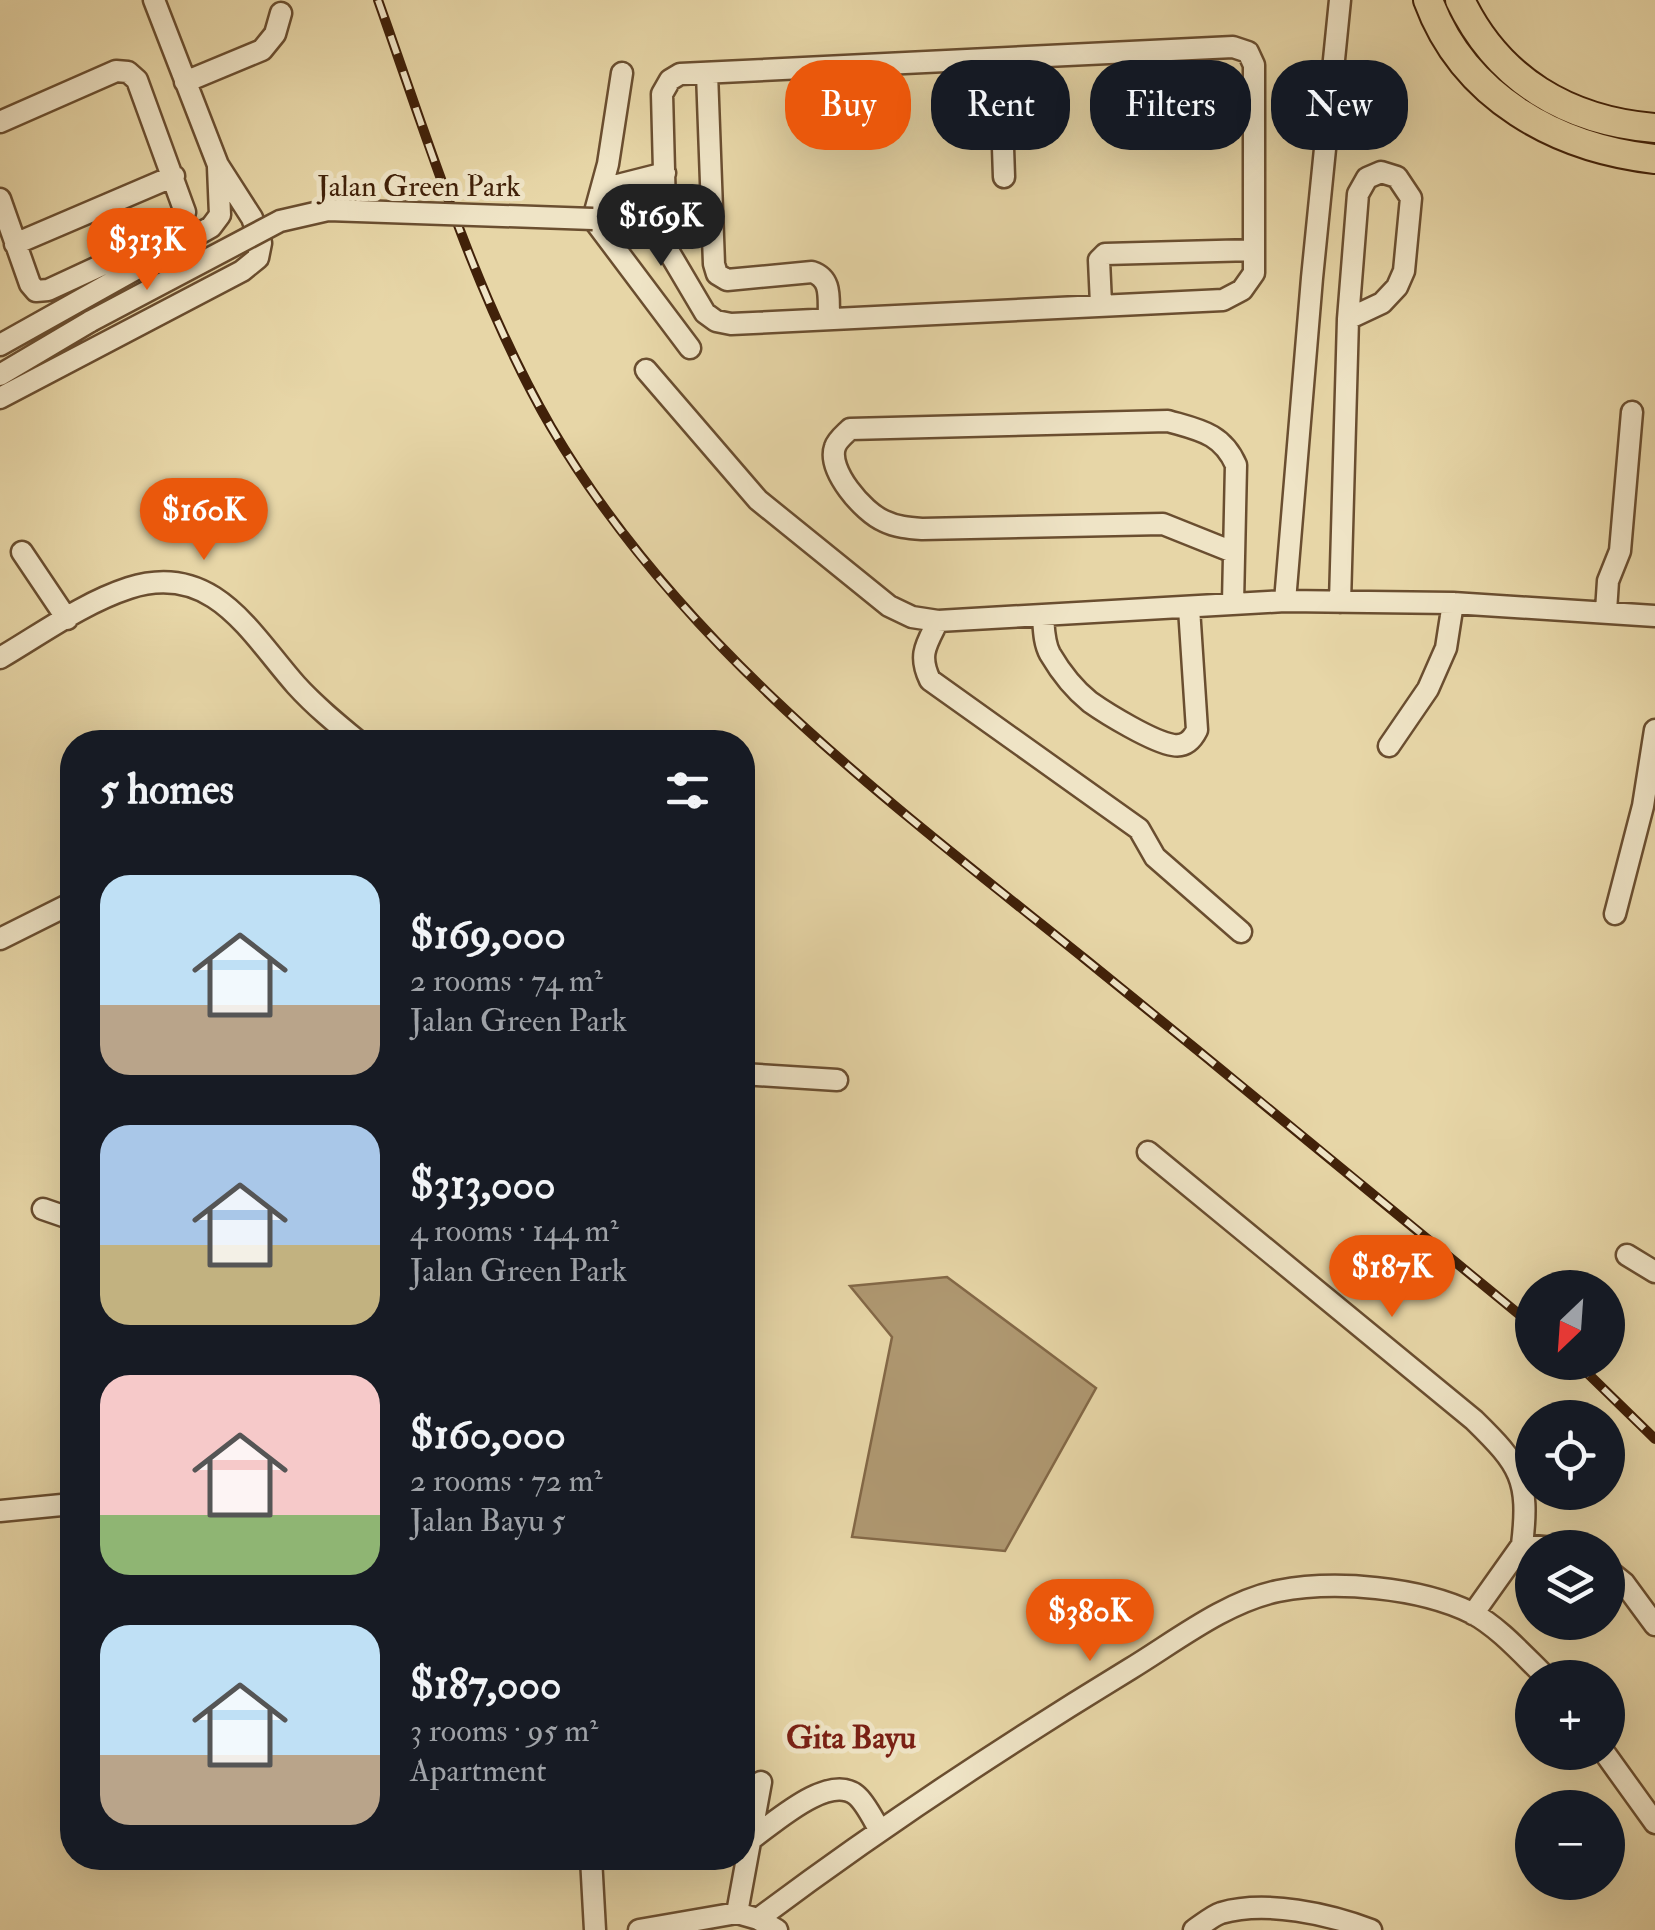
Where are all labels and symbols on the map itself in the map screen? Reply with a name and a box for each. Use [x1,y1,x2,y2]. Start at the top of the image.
street label: Jalan Green Park [316,168,521,205]
pin: $169K [591,184,731,269]
pin: $313K [77,208,217,293]
pin: $160K [134,478,274,563]
pin: $187K [1322,1235,1462,1320]
north arrow [1515,1270,1625,1380]
pin: $380K [1020,1579,1160,1664]
district label: Gita Bayu [786,1718,916,1758]

